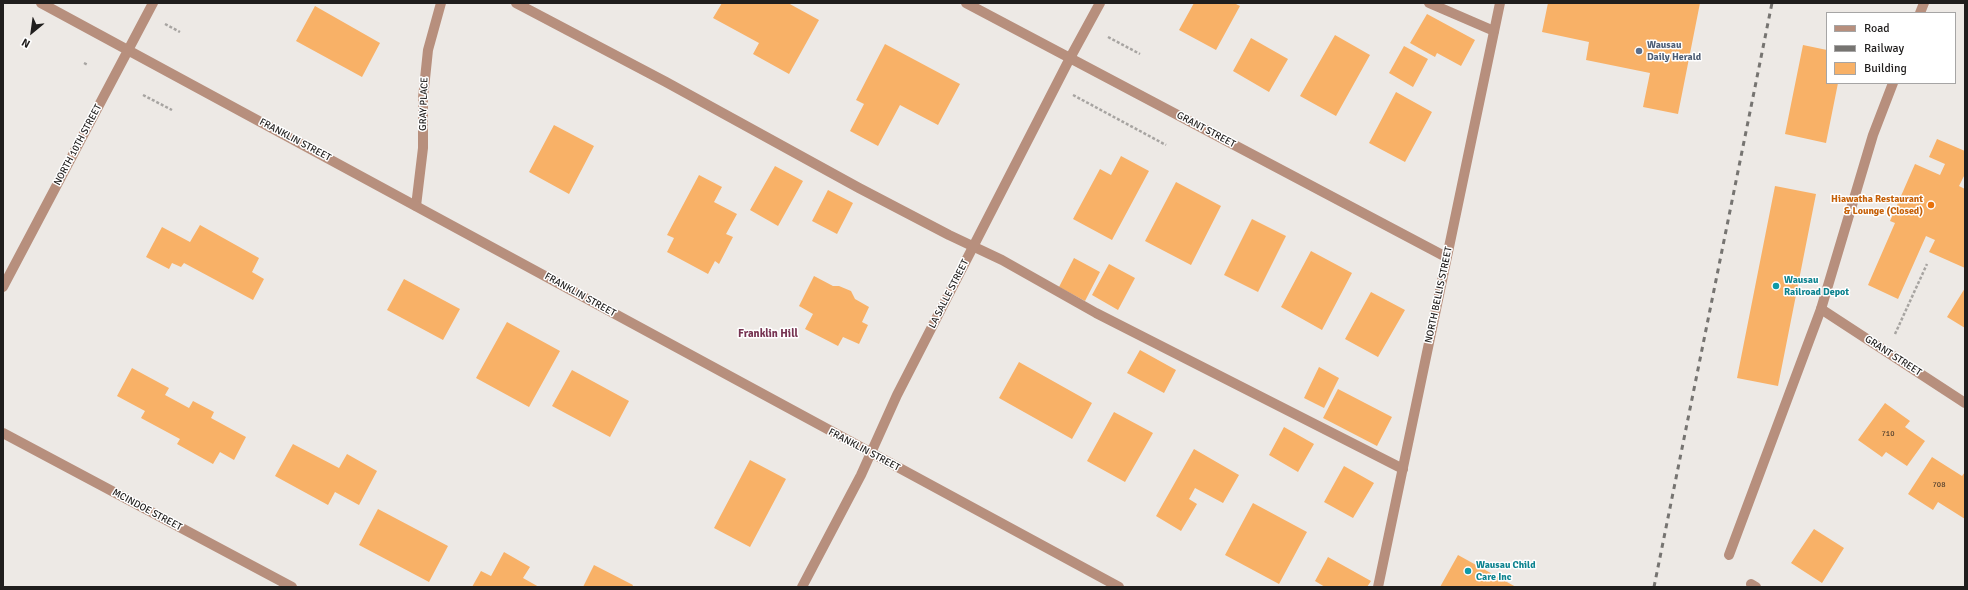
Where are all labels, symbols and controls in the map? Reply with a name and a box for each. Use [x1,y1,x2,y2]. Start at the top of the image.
north arrow [12,12,52,52]
legend [1826,12,1956,84]
text: Road [1864,21,1890,36]
text: N [19,35,32,50]
place label: Wausau Daily Herald [1647,39,1701,62]
text: Railway [1864,41,1904,56]
marker: Wausau Daily Herald [1634,46,1644,56]
text: Building [1864,61,1907,76]
street label: GRAY PLACE [417,77,431,131]
street label: NORTH 10TH STREET [52,102,104,188]
street label: GRANT STREET [1175,109,1237,151]
street label: FRANKLIN STREET [257,116,333,164]
place label: Hiawatha Restaurant & Lounge (Closed) [1831,193,1923,216]
marker: Hiawatha Restaurant & Lounge (Closed) [1926,200,1936,210]
street label: NORTH BELLIS STREET [1423,246,1455,344]
street label: LA SALLE STREET [926,258,972,330]
street label: FRANKLIN STREET [542,270,618,320]
place label: Wausau Railroad Depot [1784,274,1849,298]
marker: Wausau Railroad Depot [1771,281,1781,291]
district label: Franklin Hill [738,327,798,341]
street label: GRANT STREET [1863,333,1923,379]
street label: FRANKLIN STREET [826,426,902,474]
house number: 710 [1882,429,1894,439]
house number: 708 [1933,480,1945,490]
street label: MCINDOE STREET [110,487,184,533]
place label: Wausau Child Care Inc [1476,559,1536,582]
marker: Wausau Child Care Inc [1463,566,1473,576]

